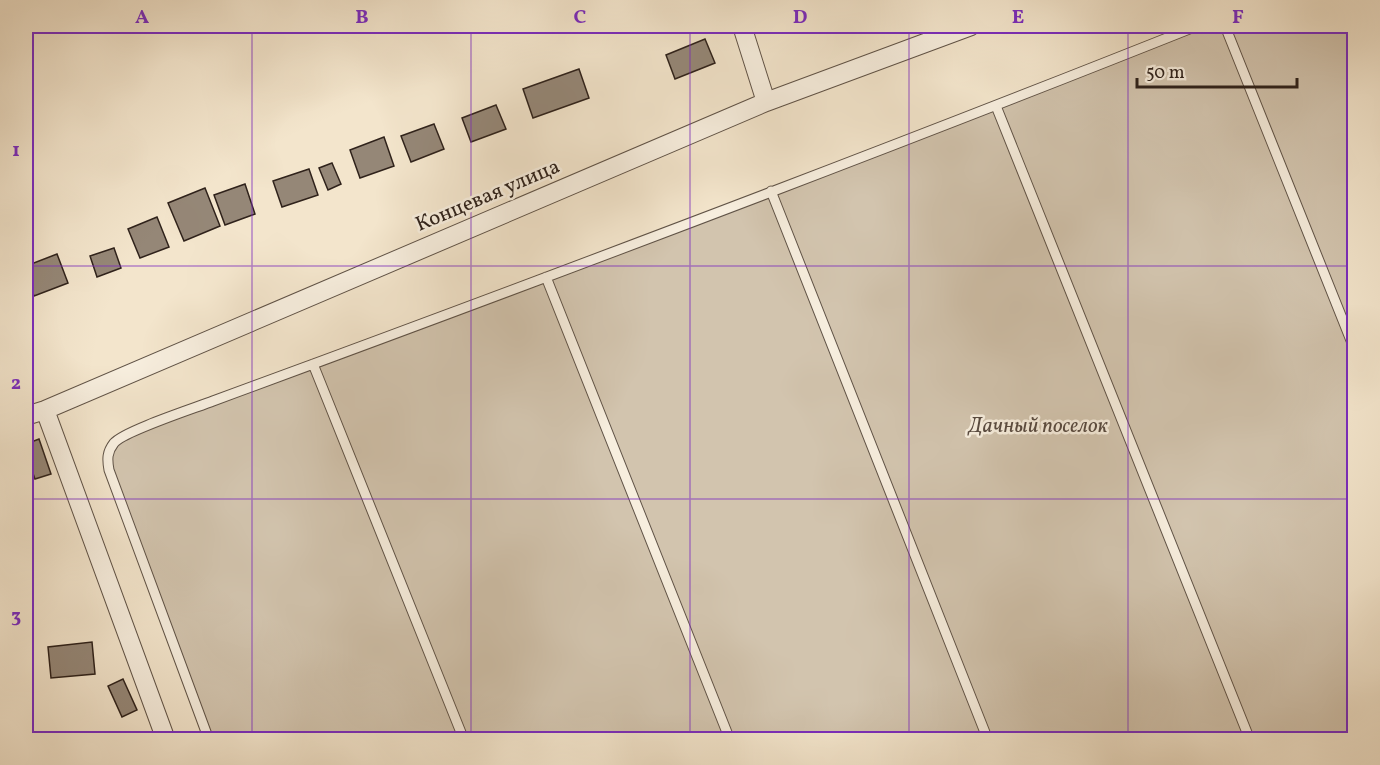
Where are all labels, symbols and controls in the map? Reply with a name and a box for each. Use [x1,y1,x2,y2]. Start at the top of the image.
text: A [135,4,149,32]
text: B [355,4,369,32]
text: C [574,4,587,32]
text: D [793,4,807,32]
text: E [1012,4,1024,32]
text: F [1232,4,1244,32]
scale bar [1137,51,1298,89]
text: 50 m [1146,61,1185,86]
text: 1 [12,137,20,165]
street label: Концевая улица [411,152,565,240]
text: 2 [11,370,21,398]
park label: Дачный поселок [967,412,1109,441]
text: 3 [11,603,21,631]

